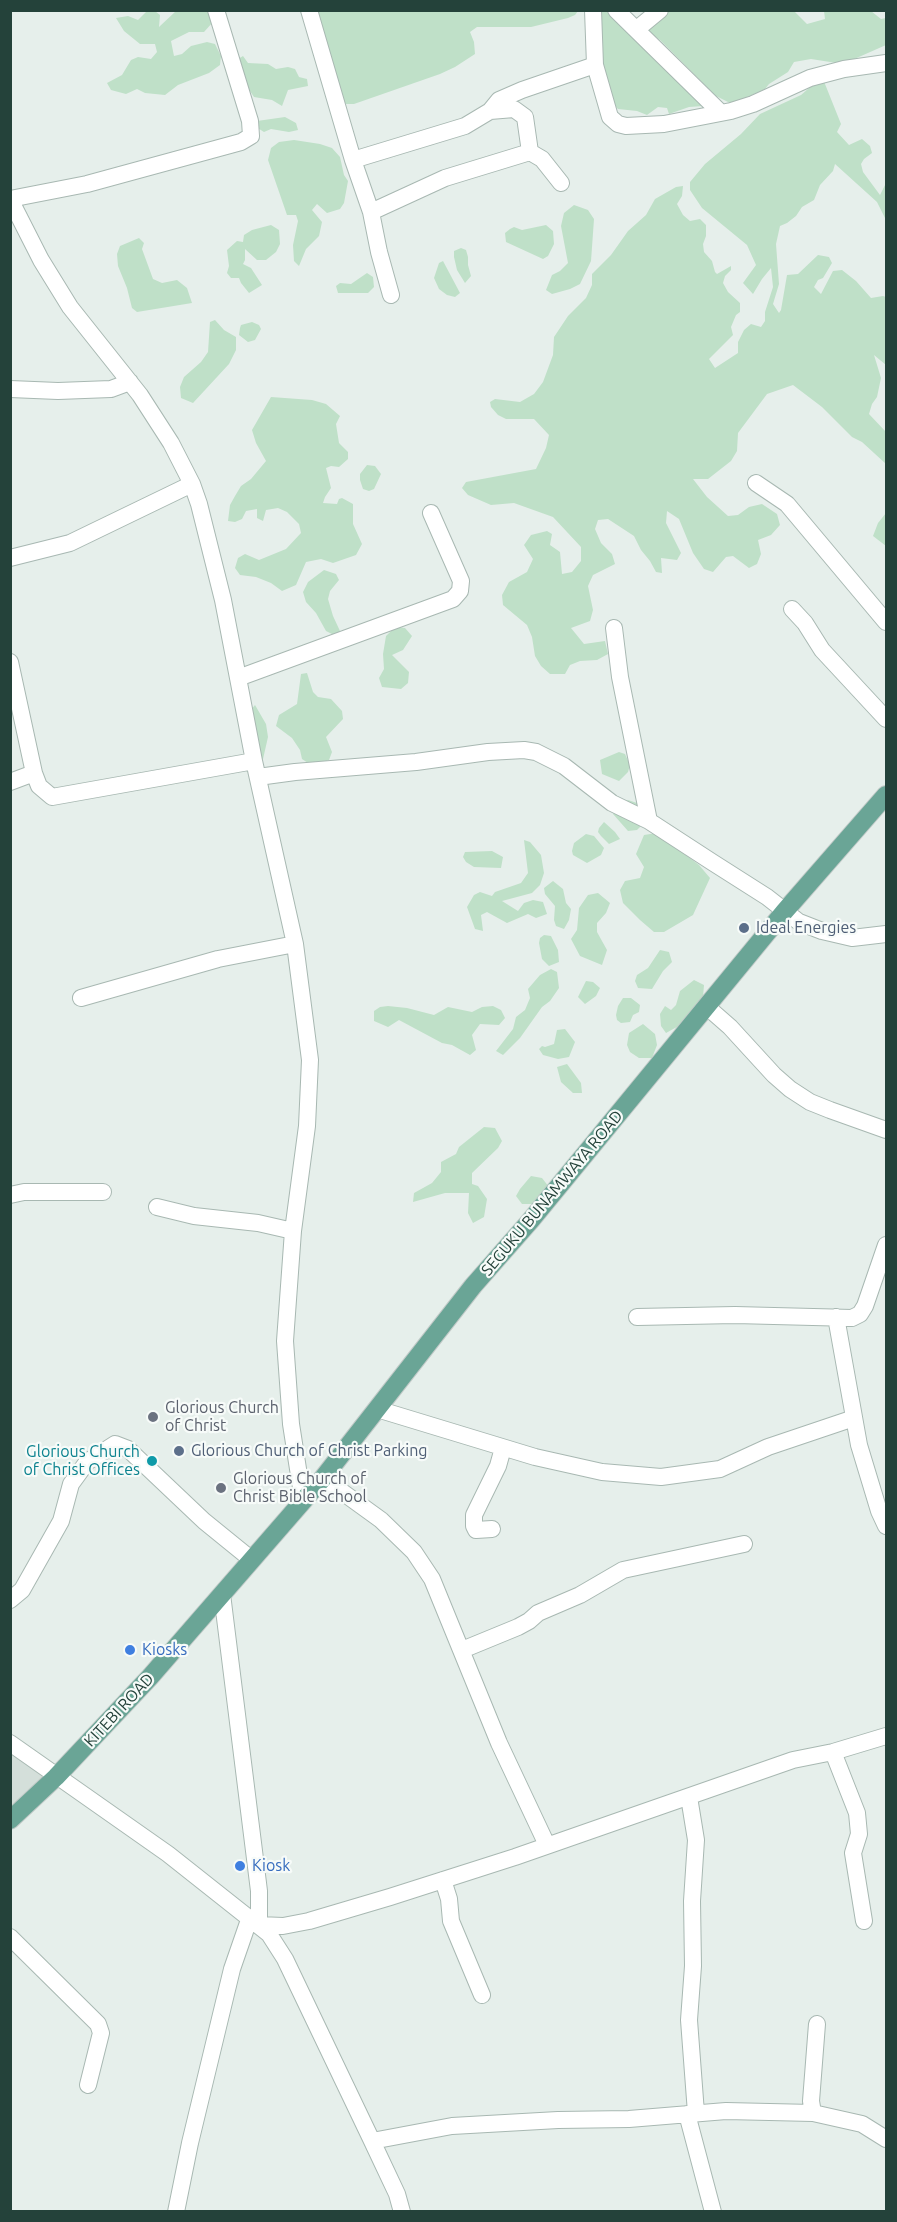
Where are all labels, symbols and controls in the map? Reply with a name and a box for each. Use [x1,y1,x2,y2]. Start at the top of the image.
place label: Ideal Energies [756,918,856,938]
marker: Ideal Energies [737,921,751,935]
street label: SEGUKU BUNAMWAYA ROAD [477,1106,627,1280]
place label: Glorious Church of Christ [165,1398,279,1436]
marker: Glorious Church of Christ [146,1410,160,1424]
place label: Glorious Church of Christ Parking [191,1441,428,1461]
place label: Glorious Church of Christ Offices [23,1442,140,1480]
marker: Glorious Church of Christ Parking [172,1444,186,1458]
marker: Glorious Church of Christ Offices [145,1454,159,1468]
place label: Glorious Church of Christ Bible School [233,1469,367,1507]
marker: Glorious Church of Christ Bible School [214,1481,228,1495]
place label: Kiosks [142,1640,187,1660]
marker: Kiosks [123,1643,137,1657]
street label: KITEBI ROAD [80,1669,158,1751]
place label: Kiosk [252,1856,290,1876]
marker: Kiosk [233,1859,247,1873]

